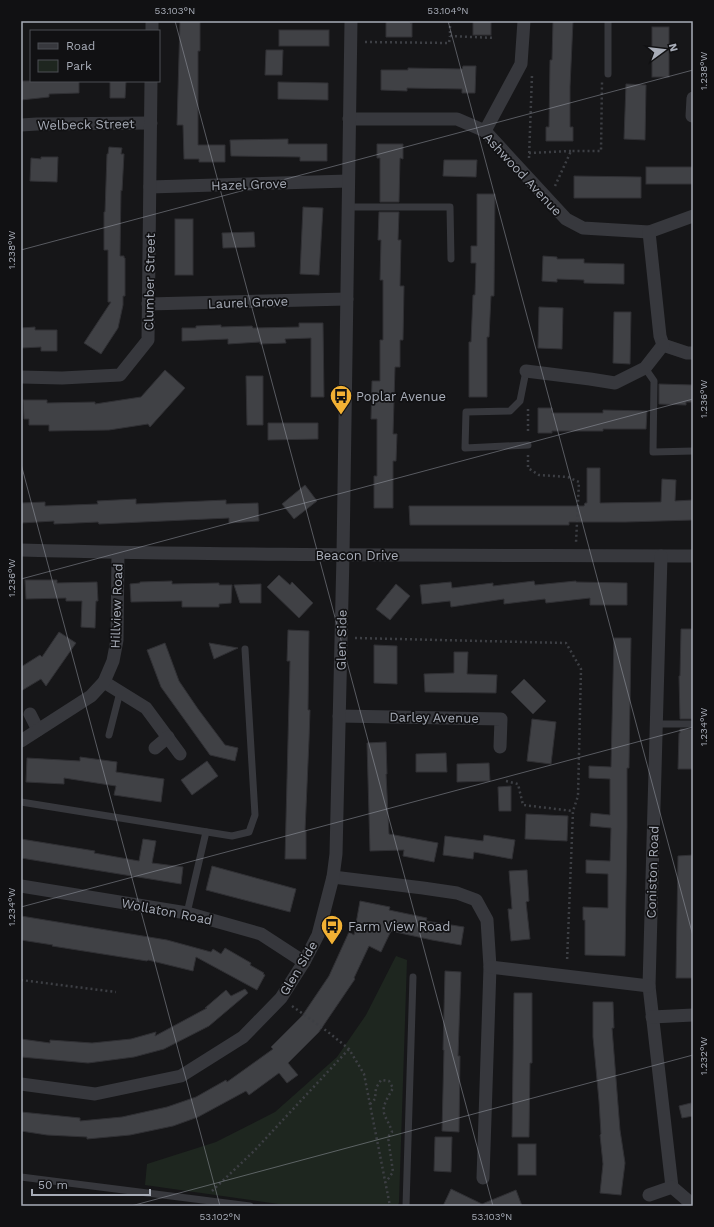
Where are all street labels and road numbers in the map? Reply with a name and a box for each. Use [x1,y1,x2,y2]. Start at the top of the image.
street label: Welbeck Street [37,116,135,133]
street label: Ashwood Avenue [480,130,565,219]
street label: Hazel Grove [211,176,287,193]
street label: Clumber Street [141,233,158,331]
street label: Laurel Grove [208,294,288,311]
street label: Beacon Drive [315,548,399,563]
street label: Hillview Road [108,563,125,649]
street label: Glen Side [333,610,350,671]
street label: Darley Avenue [389,709,479,726]
street label: Coniston Road [643,826,662,919]
street label: Wollaton Road [120,895,214,928]
street label: Glen Side [276,938,321,998]

